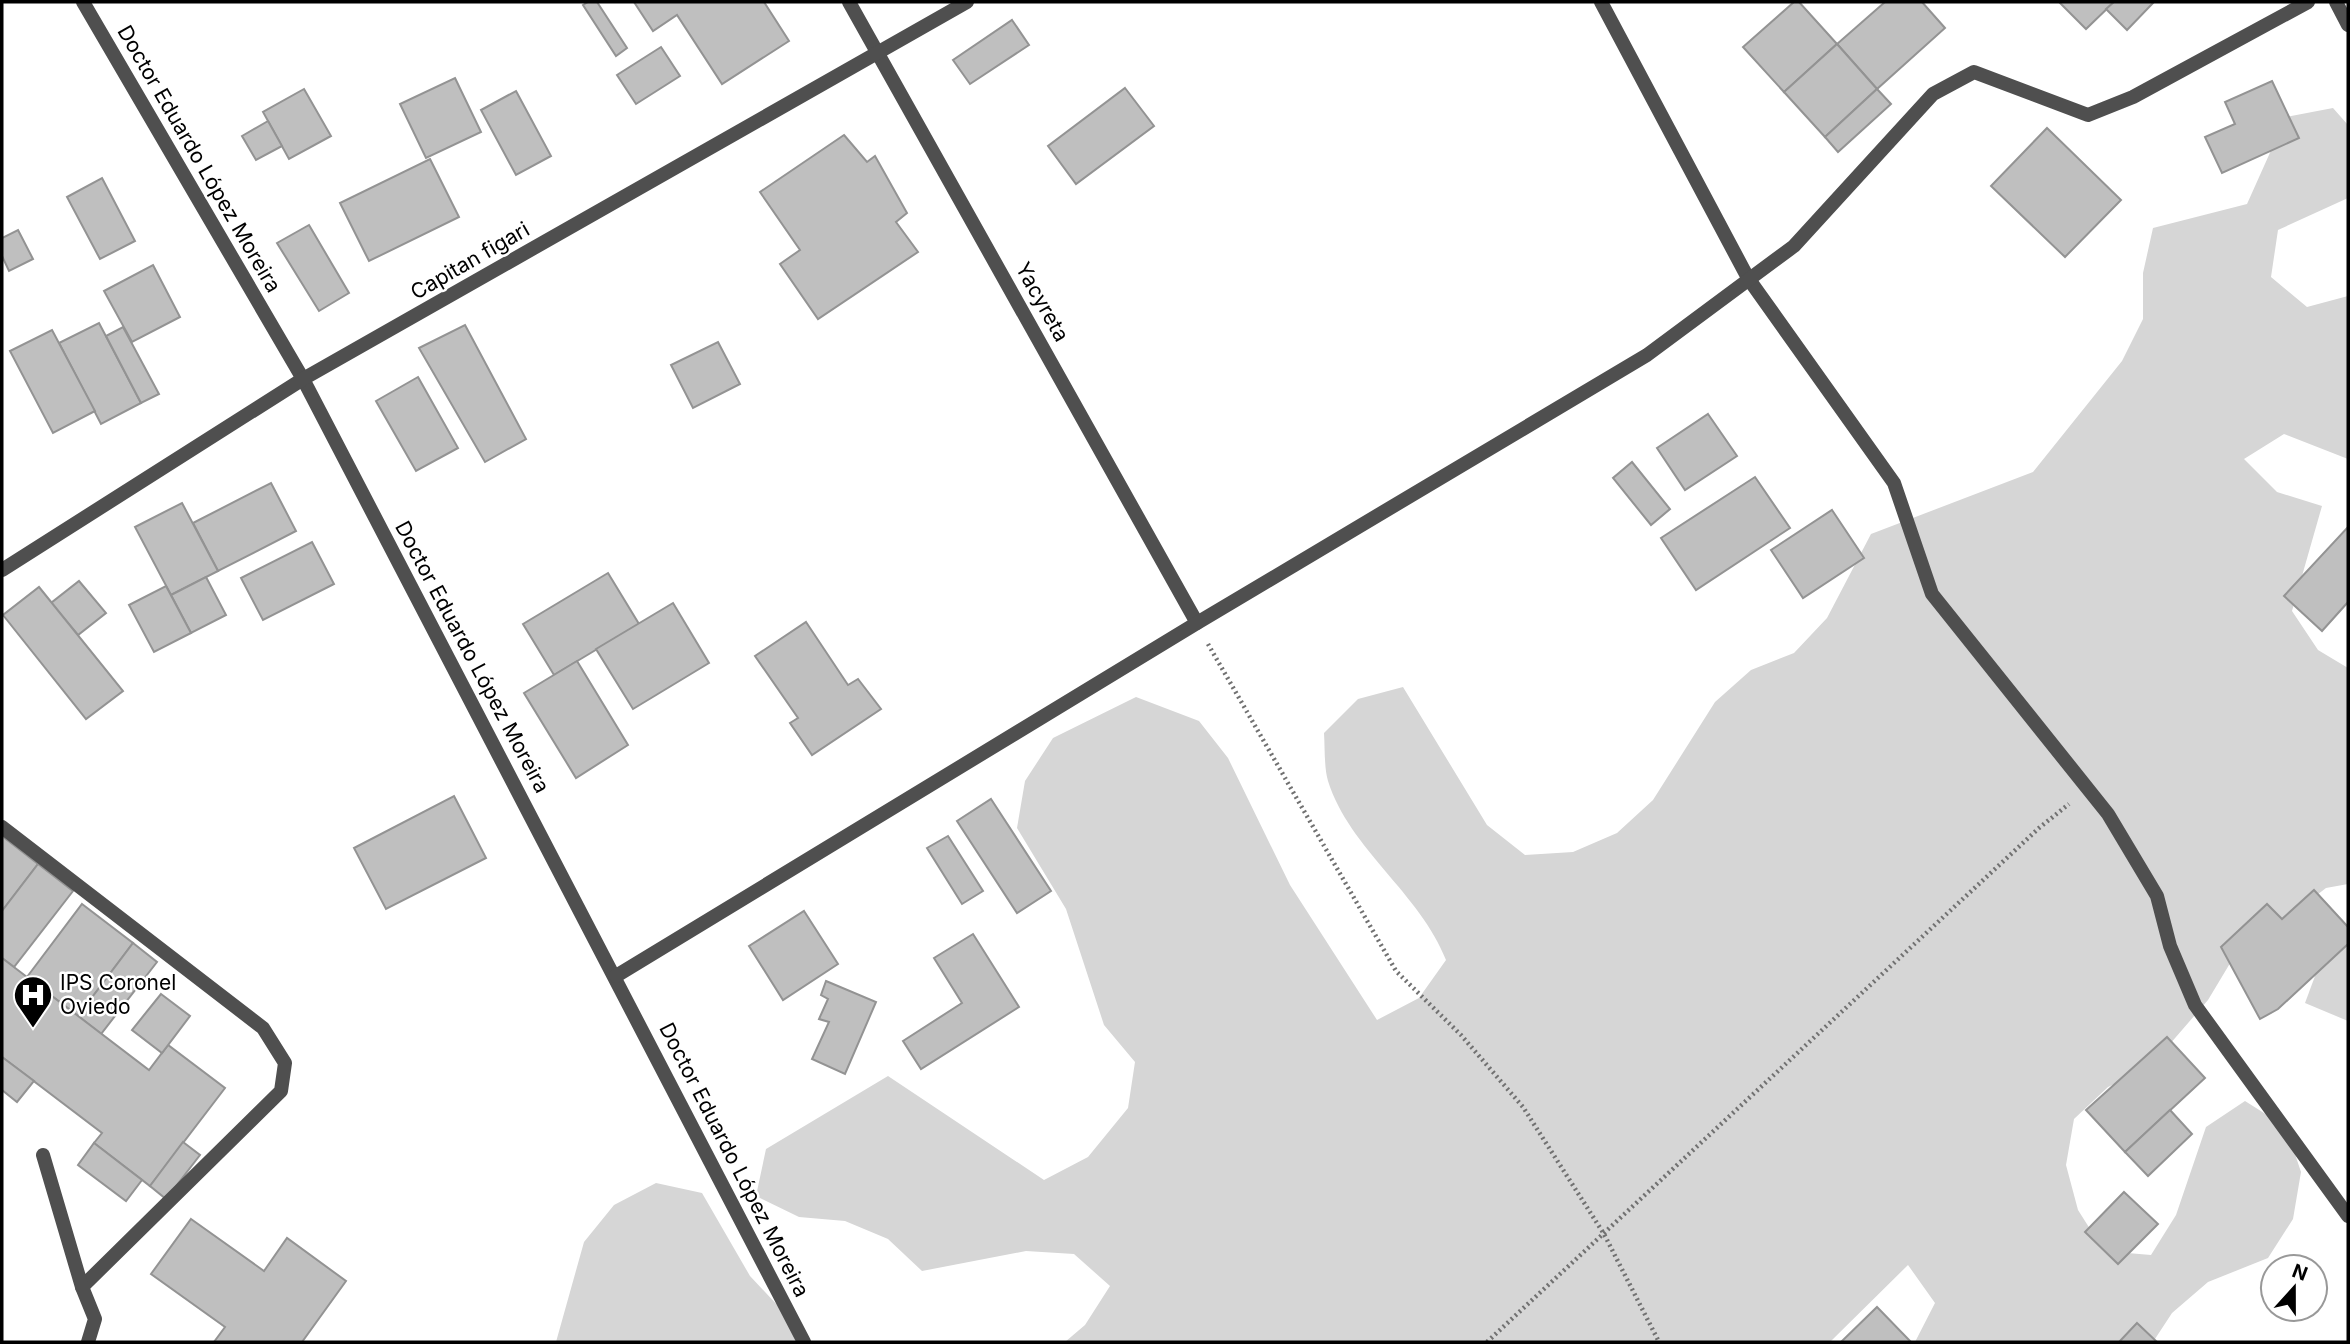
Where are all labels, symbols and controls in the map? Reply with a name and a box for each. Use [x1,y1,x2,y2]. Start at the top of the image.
street label: Doctor Eduardo López Moreira [113,21,286,297]
street label: Capitan figari [406,216,534,305]
street label: Yacyreta [1011,258,1074,346]
street label: Doctor Eduardo López Moreira [390,517,555,797]
place label: IPS Coronel Oviedo [60,970,176,1019]
hospital icon: IPS Coronel Oviedo [12,974,54,1029]
street label: Doctor Eduardo López Moreira [654,1019,815,1301]
north arrow [2259,1253,2329,1323]
text: N [2289,1259,2311,1286]

